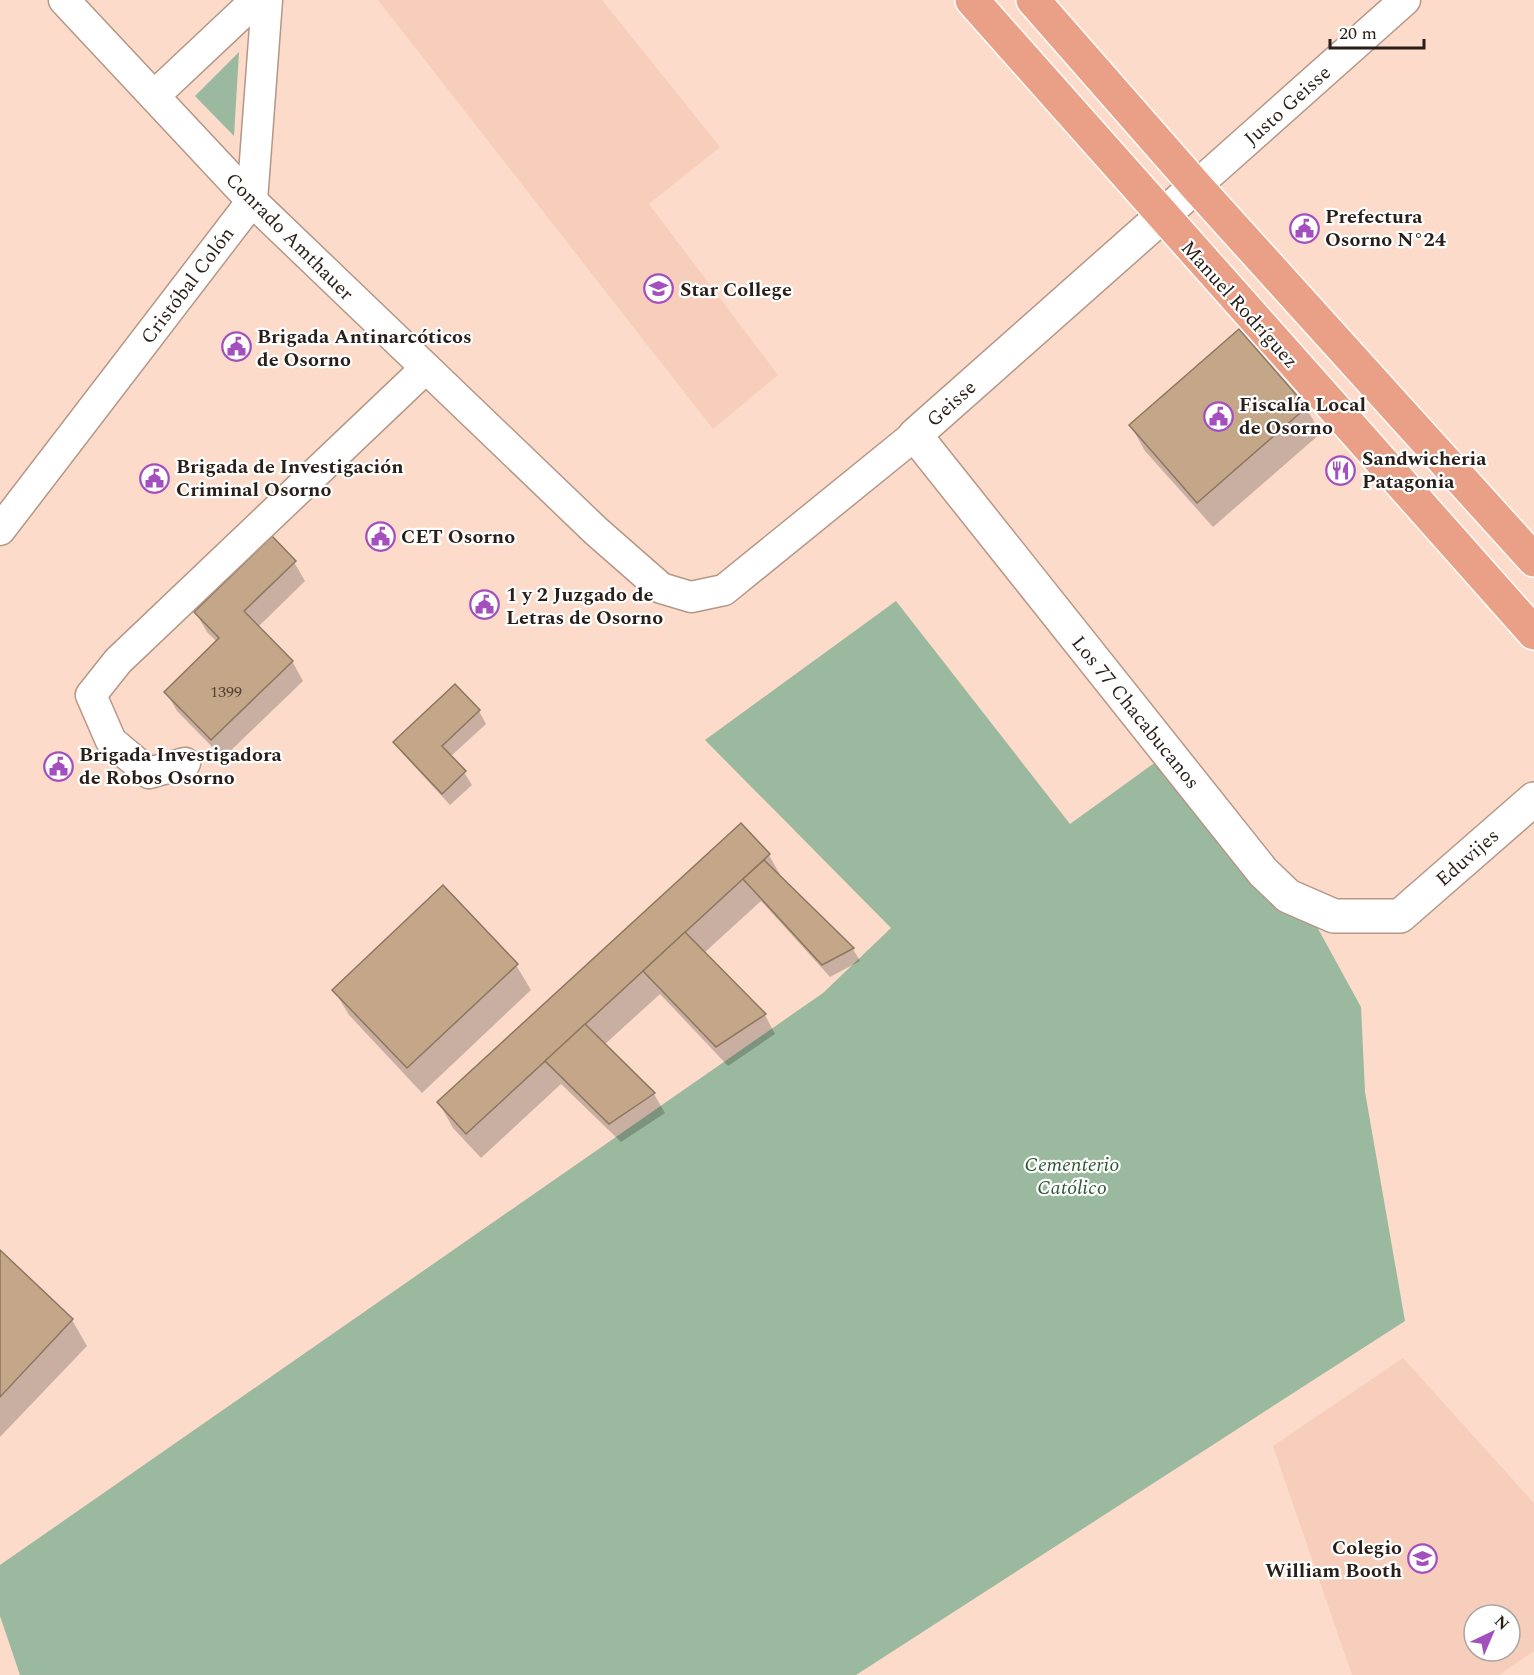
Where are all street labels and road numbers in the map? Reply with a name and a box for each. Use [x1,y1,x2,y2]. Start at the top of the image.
street label: Justo Geisse [1237,58,1338,153]
street label: Conrado Amthauer [218,166,361,308]
street label: Cristóbal Colón [134,220,242,351]
street label: Manuel Rodríguez [1173,234,1305,375]
street label: Geisse [920,373,983,434]
street label: Los 77 Chacabucanos [1064,629,1207,796]
street label: Eduvijes [1429,822,1506,894]

